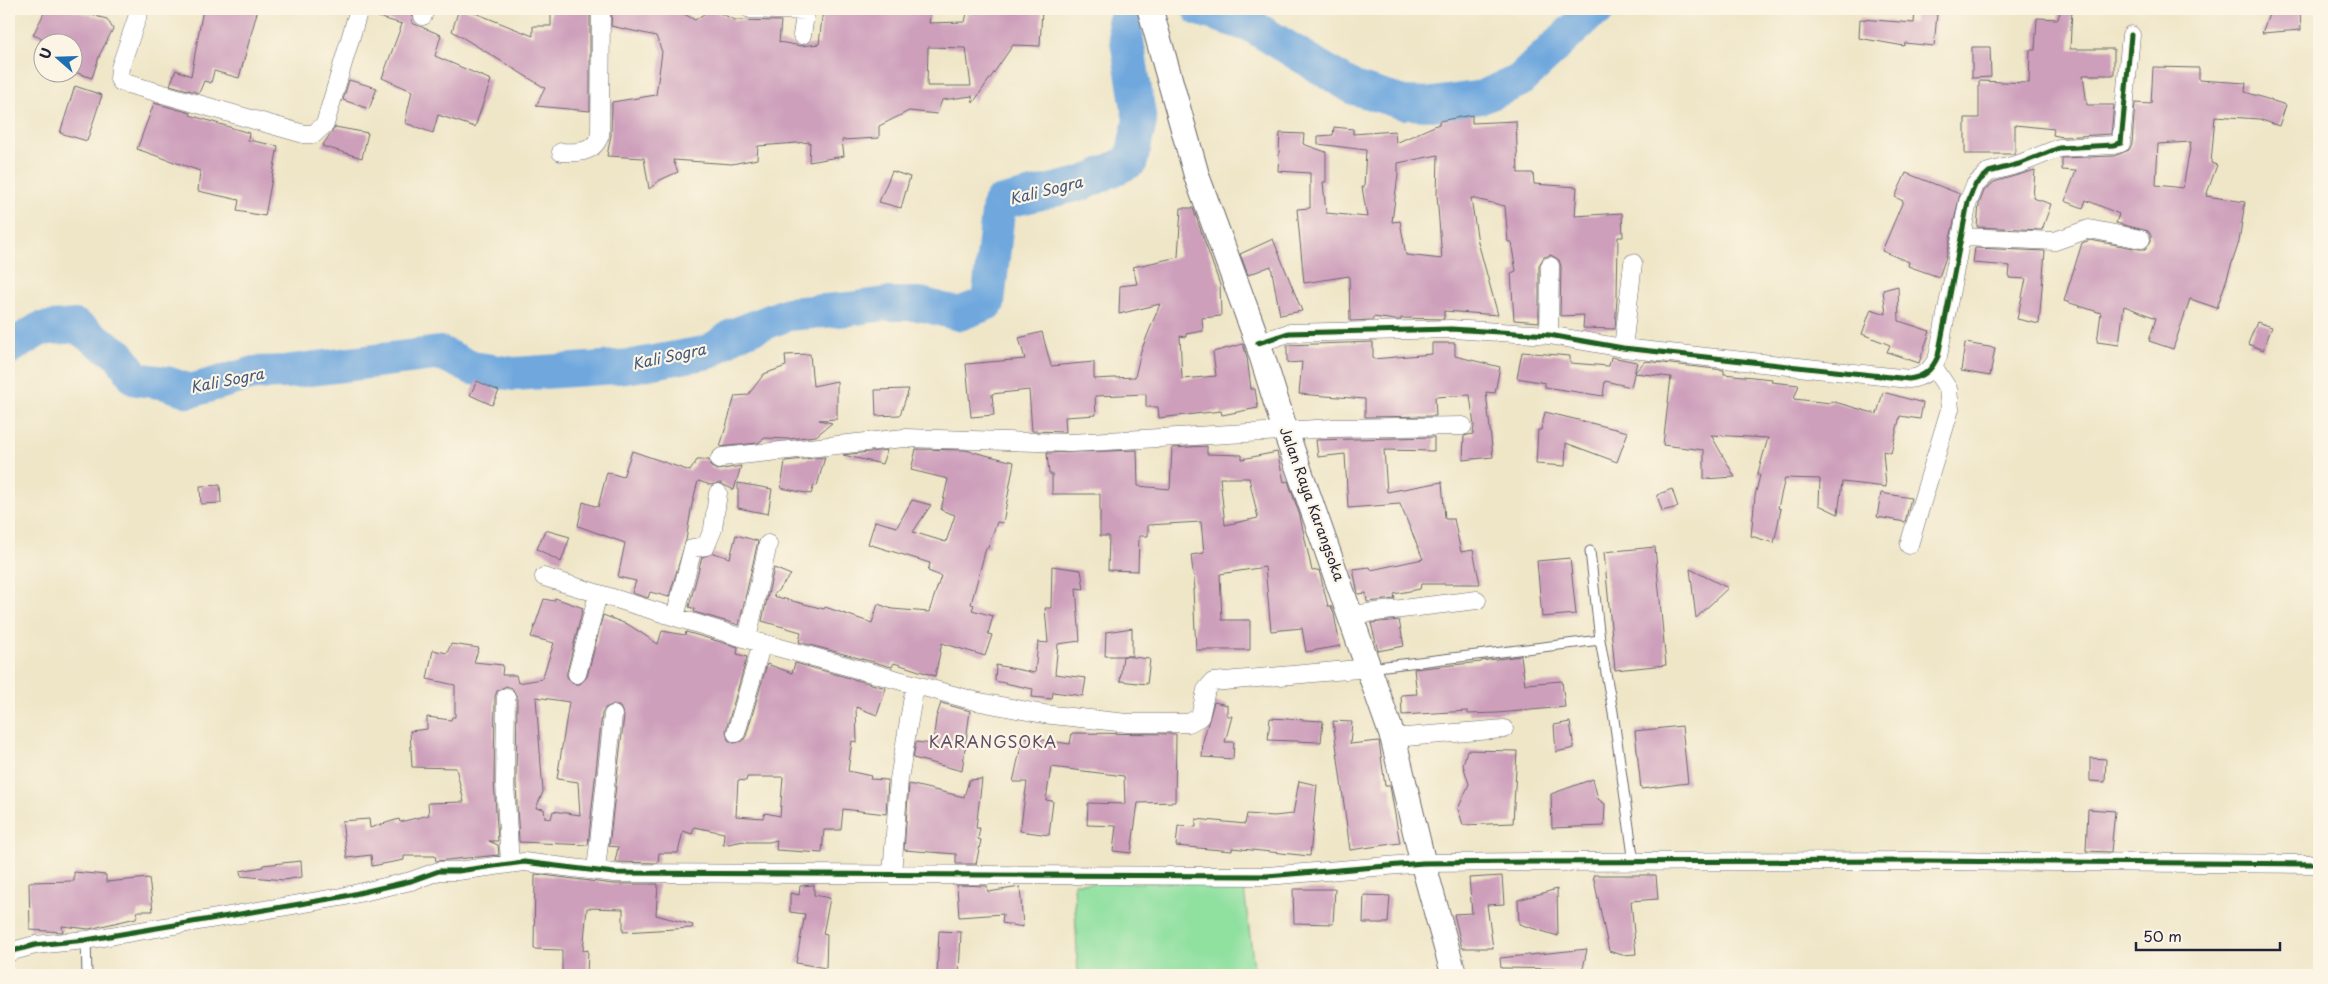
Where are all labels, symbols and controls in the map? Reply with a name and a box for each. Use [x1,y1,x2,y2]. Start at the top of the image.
north arrow [32,32,82,82]
text: U [34,45,57,62]
water label: Kali Sogra [1007,169,1085,210]
water label: Kali Sogra [630,336,708,375]
water label: Kali Sogra [188,361,266,398]
street label: Jalan Raya Karangsoka [1275,424,1350,584]
district label: KARANGSOKA [929,729,1057,753]
scale bar [2136,919,2279,951]
text: 50 m [2143,924,2182,947]

